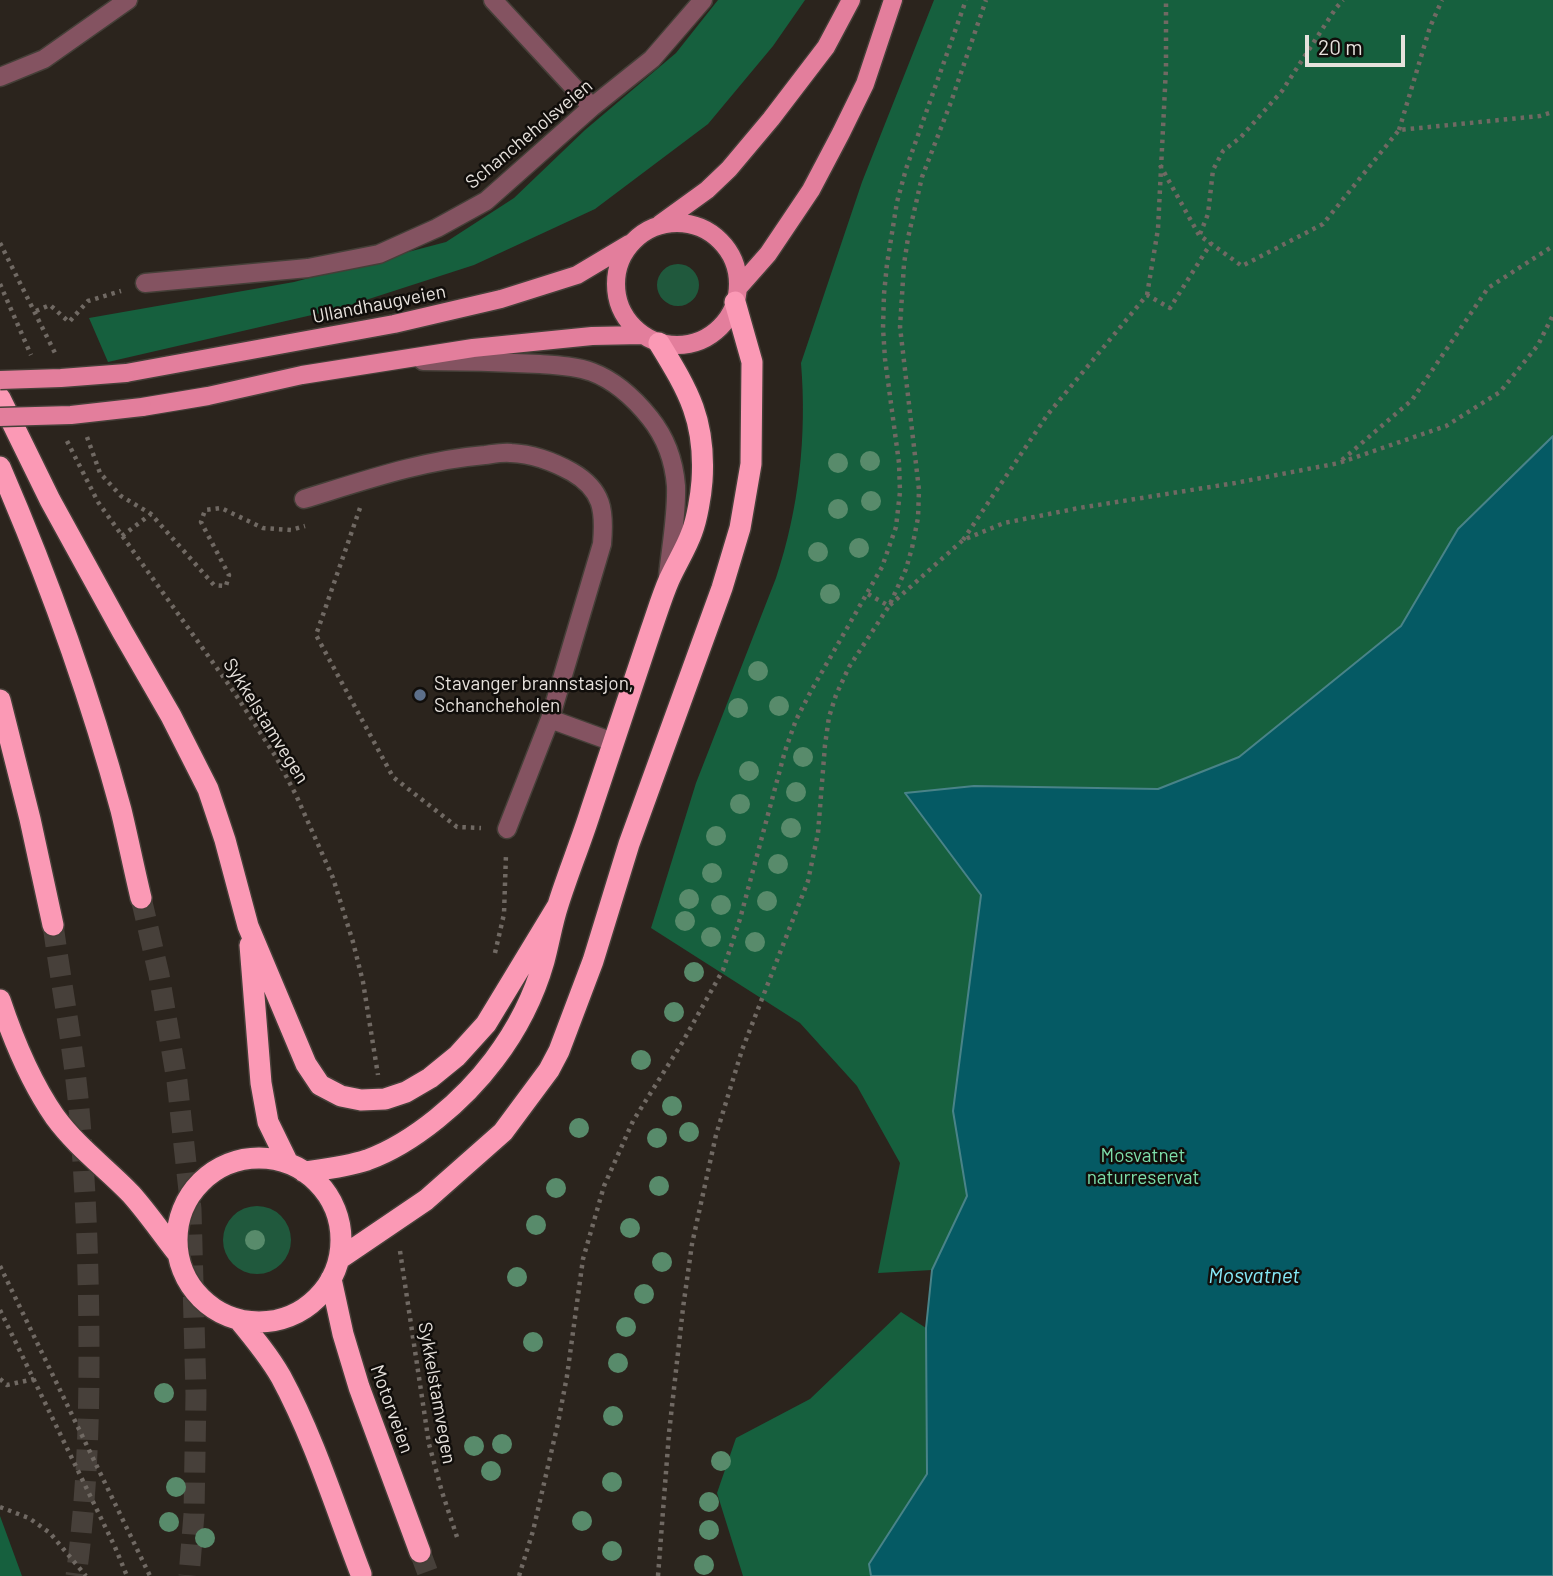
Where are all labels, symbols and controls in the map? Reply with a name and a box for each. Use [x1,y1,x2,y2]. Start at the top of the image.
scale bar [1308,21,1408,65]
text: 20 m [1318,34,1363,59]
street label: Schancheholsveien [461,74,597,194]
street label: Ullandhaugveien [310,280,448,328]
street label: Sykkelstamvegen [218,654,314,788]
place label: Stavanger brannstasjon, Schancheholen [434,673,634,717]
marker: Stavanger brannstasjon, Schancheholen [412,687,428,703]
park label: Mosvatnet naturreservat [1087,1145,1199,1189]
water label: Mosvatnet [1208,1263,1300,1289]
street label: Sykkelstamvegen [413,1320,461,1466]
street label: Motorveien [366,1362,418,1456]

